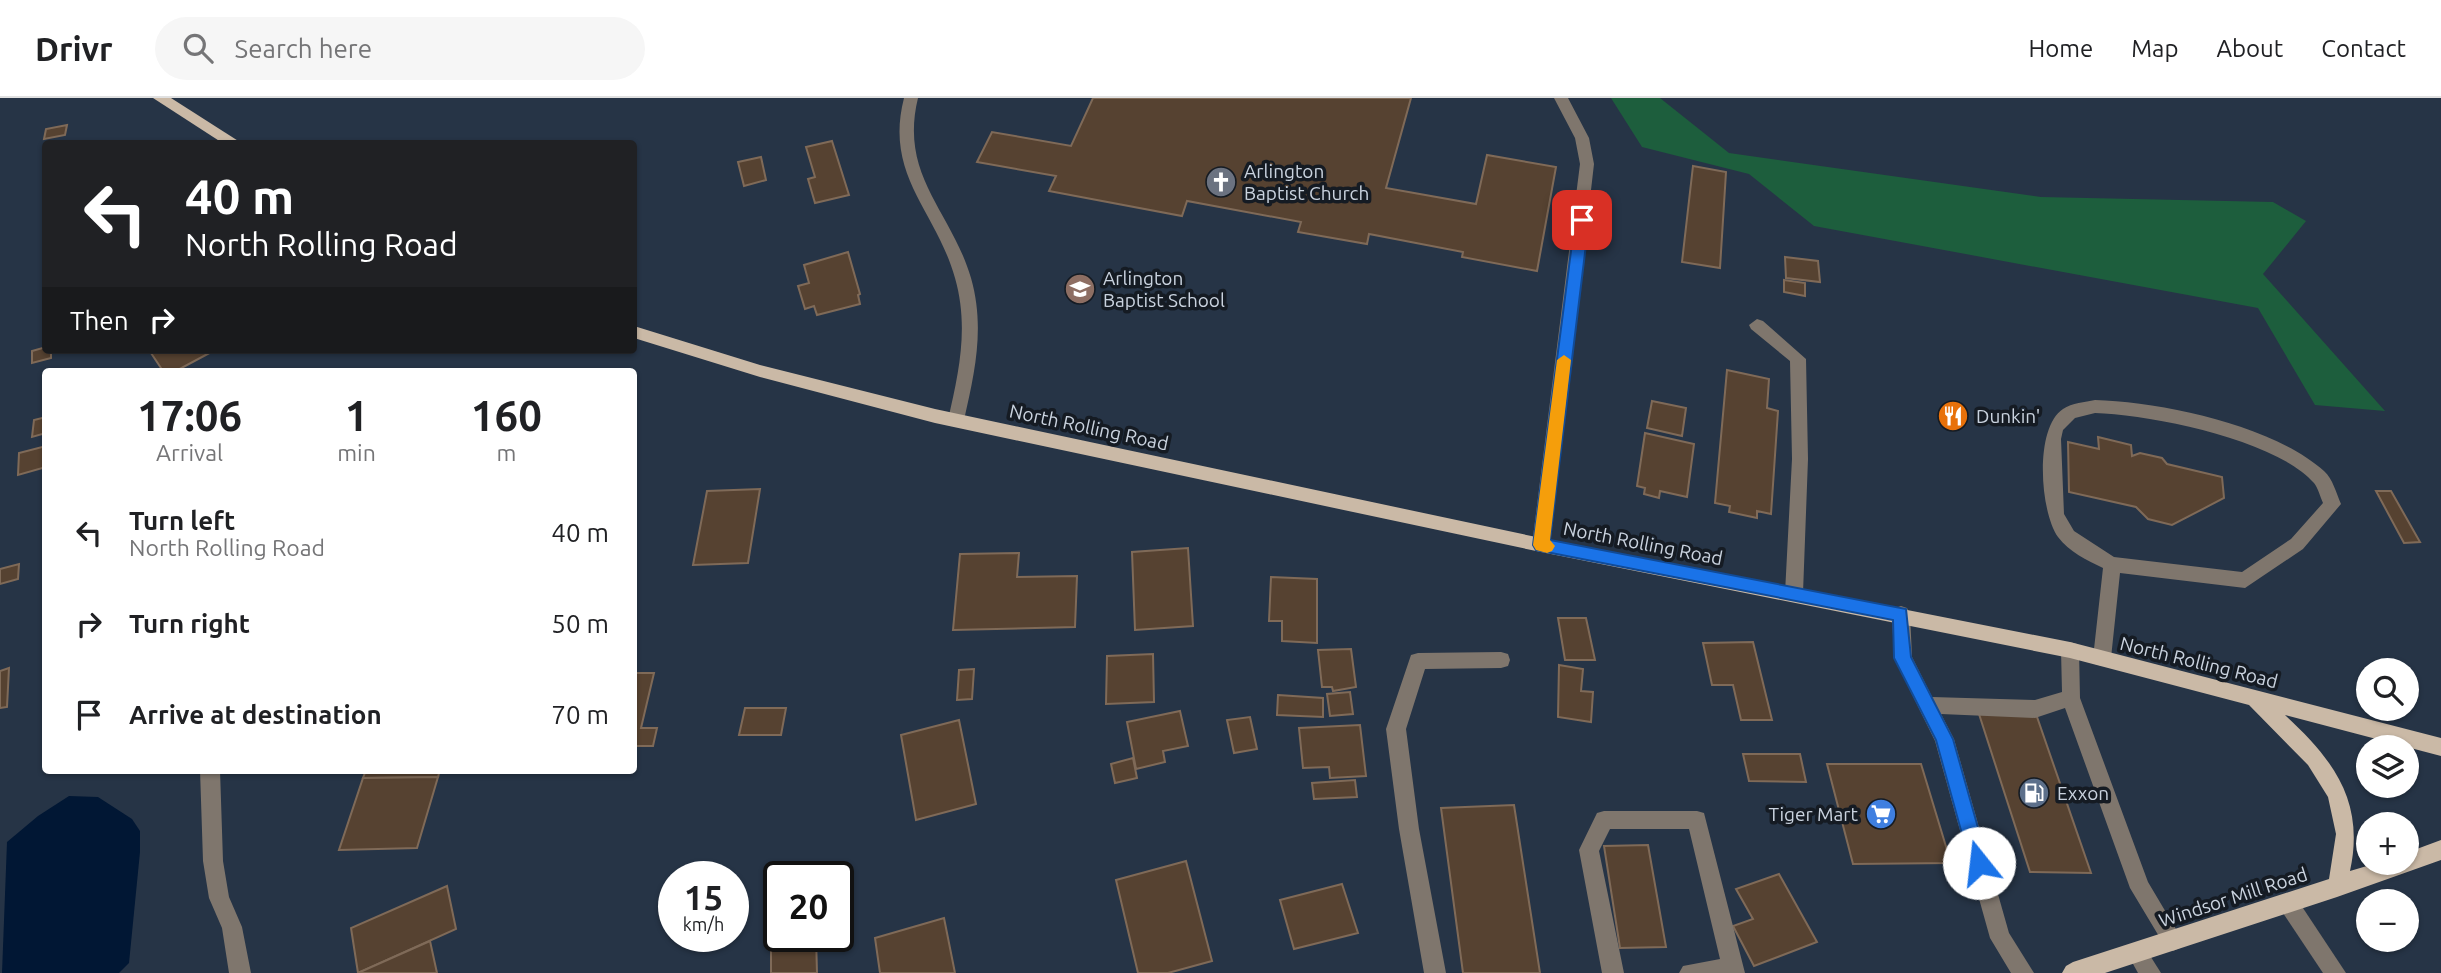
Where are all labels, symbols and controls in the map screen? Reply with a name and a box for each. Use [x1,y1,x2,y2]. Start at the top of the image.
search box [155,17,645,80]
icon: search [179,29,217,67]
text: Drivr [35,30,113,67]
text: Search here [235,34,372,63]
text: Home [2028,35,2093,62]
text: Map [2131,35,2178,62]
text: About [2216,35,2283,62]
text: Contact [2321,35,2406,62]
place label: Arlington Baptist Church [1244,160,1369,204]
church icon: Arlington Baptist Church [1204,165,1238,199]
icon: left [70,168,161,259]
text: 40 m [185,168,294,223]
pin [1552,190,1612,250]
icon: arrive [1563,201,1601,239]
text: North Rolling Road [185,226,458,262]
place label: Arlington Baptist School [1103,267,1225,311]
school or university icon: Arlington Baptist School [1063,272,1097,306]
icon: right [143,301,181,339]
text: Then [70,306,129,335]
text: 17:06 [137,392,242,439]
text: 1 [345,392,368,439]
text: 160 [471,392,542,439]
street label: North Rolling Road [1007,399,1171,455]
restaurant icon: Dunkin' [1936,399,1970,433]
place label: Dunkin' [1976,405,2040,427]
text: Arrival [156,440,223,465]
text: min [337,440,376,465]
text: m [496,440,516,465]
text: Turn left [129,506,235,535]
icon: left [70,514,108,552]
street label: North Rolling Road [1561,517,1725,569]
text: 40 m [551,518,609,547]
text: North Rolling Road [129,535,325,560]
icon: right [70,605,108,643]
text: Turn right [129,609,250,638]
text: 50 m [551,609,609,638]
street label: North Rolling Road [2118,632,2280,692]
map controls [2356,658,2419,952]
button: search [2356,658,2419,721]
icon: arrive [70,696,108,734]
text: Arrive at destination [129,700,382,729]
text: 70 m [551,700,609,729]
button: layers [2356,735,2419,798]
fuel station icon: Exxon [2017,776,2051,810]
place label: Exxon [2057,782,2109,804]
supermarket icon: Tiger Mart [1864,797,1898,831]
place label: Tiger Mart [1768,803,1859,825]
button: + [2356,812,2419,875]
position arrow [1942,826,2016,900]
speed limit sign: 20 [763,861,854,952]
street label: Windsor Mill Road [2156,863,2310,931]
text: 15 [684,877,723,917]
button: − [2356,889,2419,952]
text: km/h [683,914,724,934]

